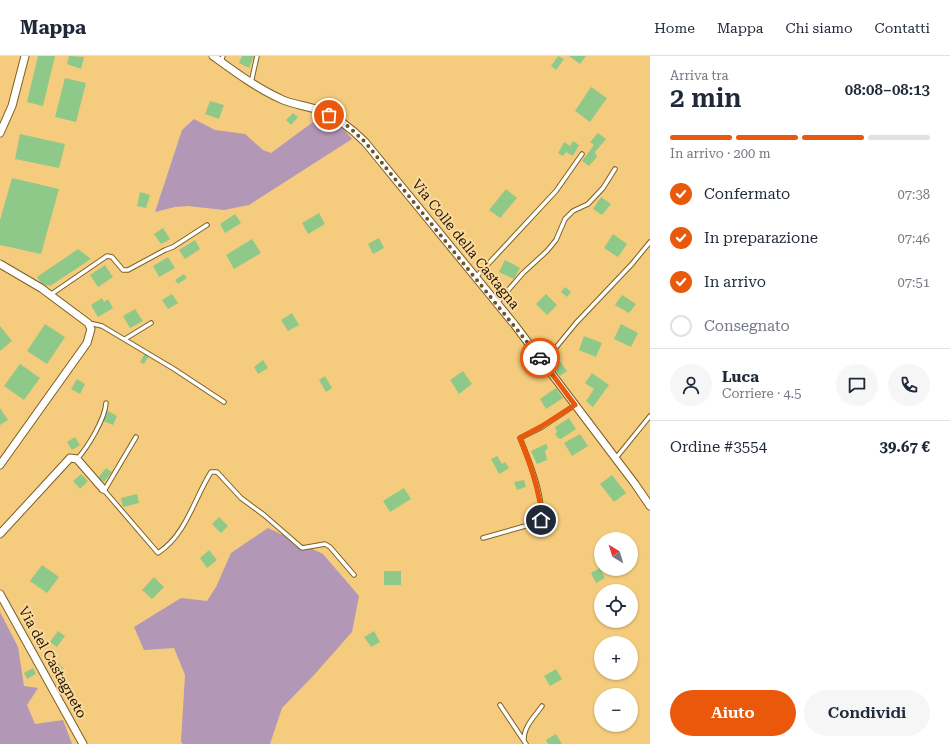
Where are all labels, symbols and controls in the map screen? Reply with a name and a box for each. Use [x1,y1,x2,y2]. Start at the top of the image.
text: Mappa [20,16,86,39]
text: Home [654,20,695,36]
text: Mappa [717,20,763,36]
text: Chi siamo [785,20,853,36]
text: Contatti [875,20,930,36]
text: Arriva tra [670,68,729,83]
text: 08:08–08:13 [845,81,930,99]
text: 2 min [670,83,742,113]
pin [312,98,346,132]
icon: bag [318,104,340,126]
text: In arrivo · 200 m [670,146,771,161]
street label: Via Colle della Castagna [409,176,523,312]
icon: check [670,183,692,205]
text: Confermato [704,185,790,203]
text: 07:38 [898,187,930,202]
icon: check [670,227,692,249]
text: In preparazione [704,229,818,247]
text: 07:46 [898,231,930,246]
icon: check [670,271,692,293]
text: In arrivo [704,273,766,291]
text: 07:51 [898,275,930,290]
text: Consegnato [704,317,790,335]
courier [520,338,560,378]
icon: car [529,347,551,369]
button: person [670,364,712,406]
button: chat [836,364,878,406]
button: phone [888,364,930,406]
text: Luca [722,368,759,386]
text: Corriere · 4.5 [722,386,801,401]
text: Ordine #3554 [670,438,767,456]
text: 39.67 € [879,438,930,456]
pin [524,503,558,537]
icon: home [530,509,552,531]
north arrow [594,532,638,576]
map controls [594,532,638,732]
button: locate [594,584,638,628]
street label: Via del Castagneto [16,603,90,721]
button: + [594,636,638,680]
button: − [594,688,638,732]
button: Aiuto [670,690,796,736]
button: Condividi [804,690,930,736]

